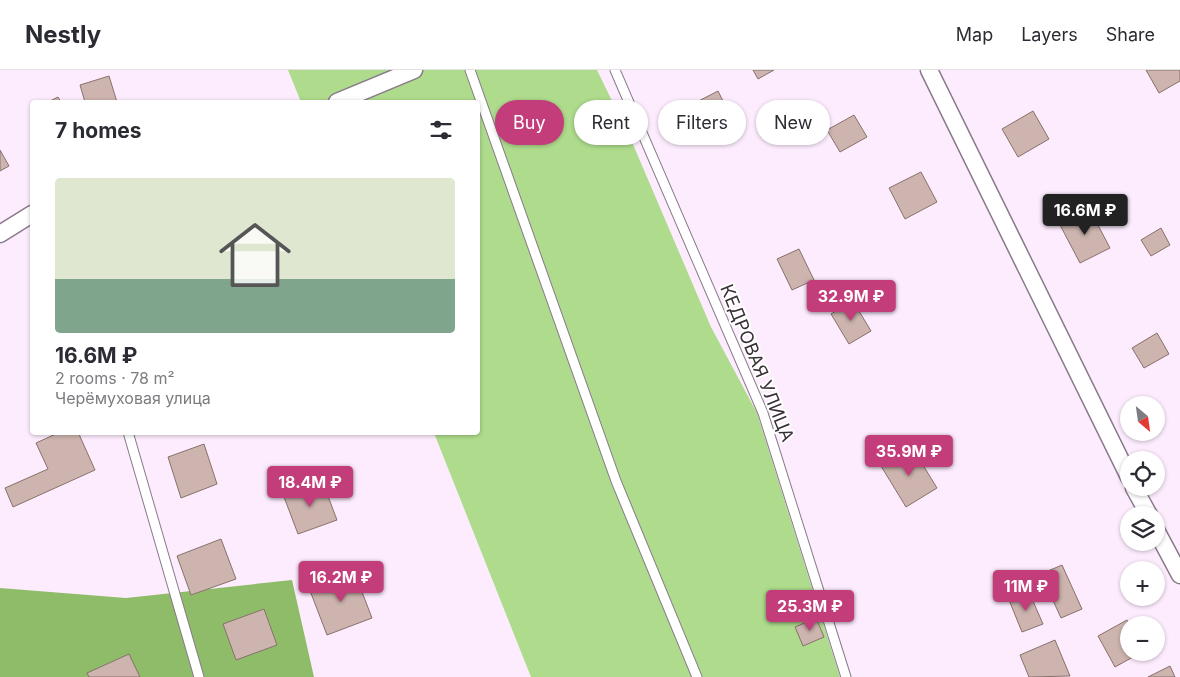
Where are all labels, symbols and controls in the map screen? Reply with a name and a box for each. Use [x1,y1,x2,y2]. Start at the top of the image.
text: Nestly [25,20,101,49]
text: Map [956,24,993,45]
text: Layers [1021,24,1078,45]
text: Share [1106,24,1155,45]
chip: Buy [495,100,564,145]
chip: Rent [574,100,648,145]
chip: Filters [658,100,746,145]
chip: New [756,100,830,145]
icon: filters [427,116,455,144]
text: 7 homes [55,118,142,143]
pin: 16.6M ₽ [1039,194,1131,236]
text: 16.6M ₽ [1054,200,1116,220]
icon: home [210,210,300,300]
pin: 32.9M ₽ [805,280,897,322]
street label: КЕДРОВАЯ УЛИЦА [716,281,799,444]
text: 32.9M ₽ [818,286,884,306]
text: 16.6M ₽ [55,343,137,368]
text: 2 rooms · 78 m² [55,368,175,388]
text: Черёмуховая улица [55,388,211,408]
north arrow [1120,396,1165,441]
map controls [1120,396,1165,661]
pin: 35.9M ₽ [863,434,955,477]
text: 35.9M ₽ [876,441,942,461]
button: locate [1120,451,1165,496]
pin: 18.4M ₽ [264,466,356,508]
text: 18.4M ₽ [278,472,342,492]
button: layers [1120,506,1165,551]
pin: 16.2M ₽ [295,560,387,603]
button: + [1120,561,1165,606]
text: 16.2M ₽ [310,567,372,587]
pin: 11M ₽ [991,570,1061,612]
text: 11M ₽ [1004,576,1048,596]
pin: 25.3M ₽ [764,590,856,632]
text: 25.3M ₽ [777,596,843,616]
button: − [1120,616,1165,661]

